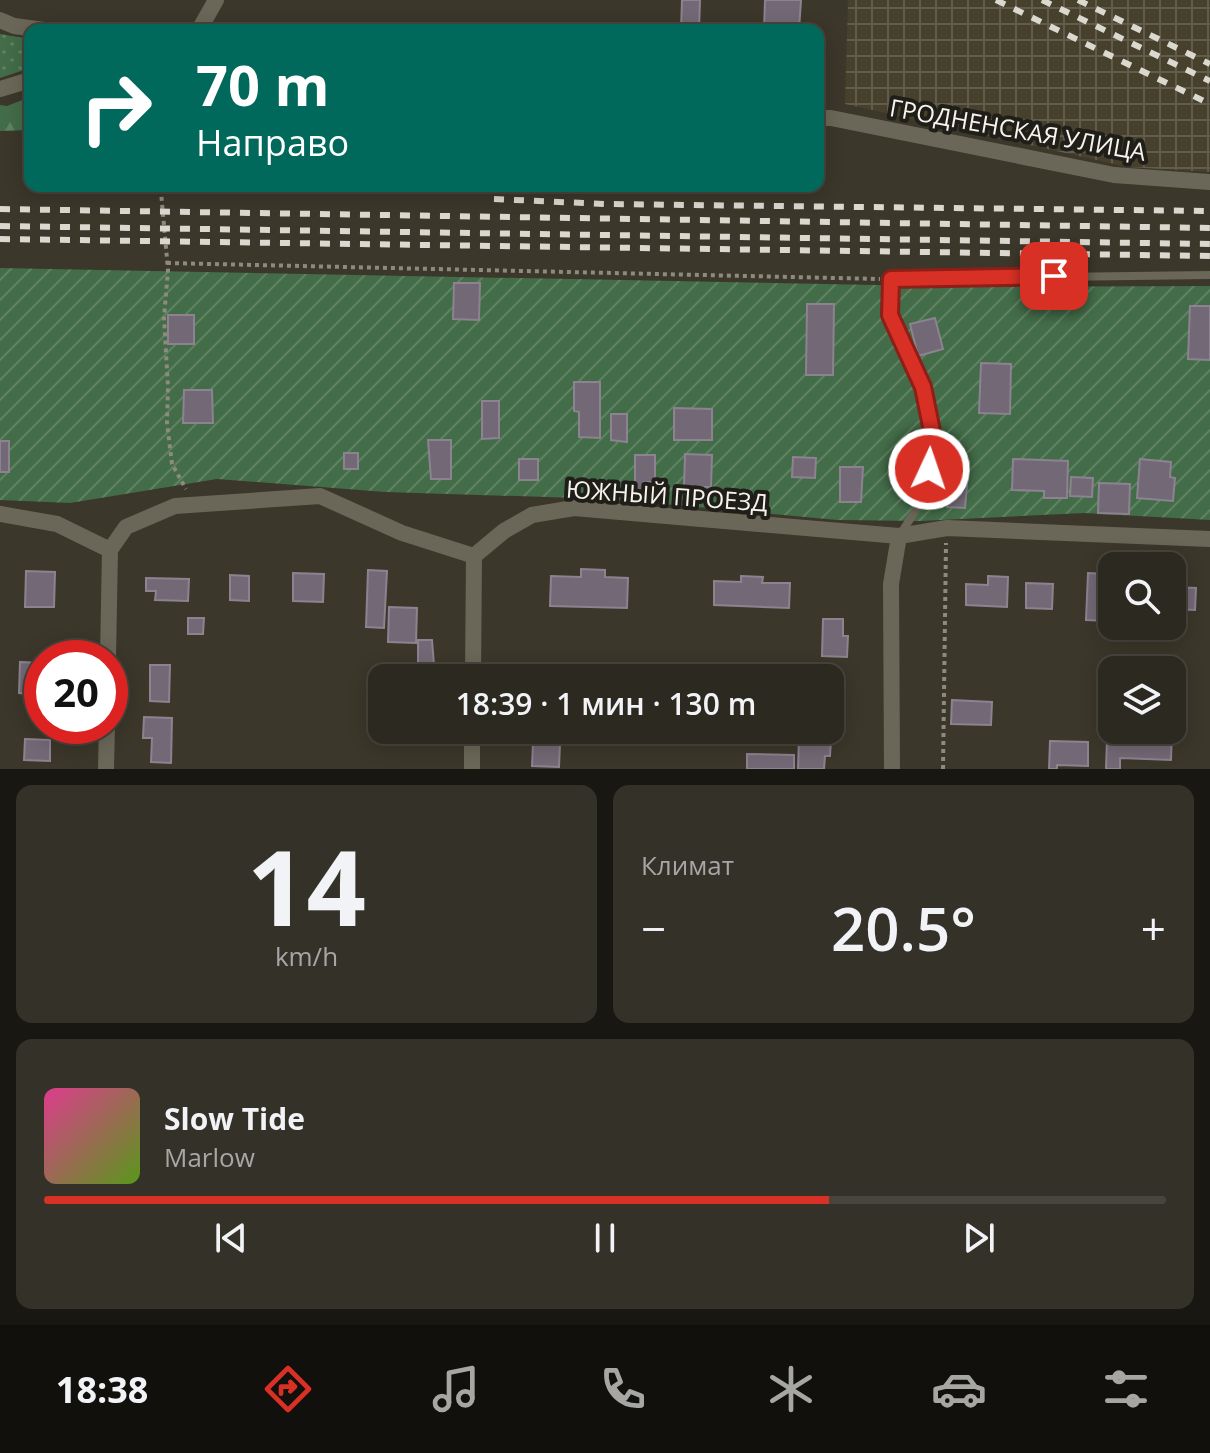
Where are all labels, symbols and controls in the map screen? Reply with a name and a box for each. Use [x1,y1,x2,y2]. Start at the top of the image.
text: 70 m [196,46,330,122]
icon: right [64,56,168,160]
street label: ГРОДНЕНСКАЯ УЛИЦА [887,90,1150,168]
text: Направо [196,118,349,167]
pin [1020,242,1088,310]
icon: arrive [1032,254,1076,298]
position arrow [887,427,971,511]
street label: ЮЖНЫЙ ПРОЕЗД [565,471,769,519]
map controls [1098,552,1186,744]
button: search [1098,552,1186,640]
speed limit sign: 20 [24,640,128,744]
button: layers [1098,656,1186,744]
text: 18:39 · 1 мин · 130 m [456,683,756,724]
text: 14 [247,815,366,956]
text: Климат [641,847,734,883]
text: 20.5° [831,887,976,969]
text: − [641,898,666,958]
text: + [1141,898,1166,958]
text: km/h [275,938,338,974]
text: Slow Tide [164,1098,305,1139]
text: Marlow [164,1139,255,1175]
icon: previous [209,1216,253,1260]
icon: pause [583,1216,627,1260]
icon: next [957,1216,1001,1260]
icon: directions [260,1361,316,1417]
icon: music [428,1361,484,1417]
icon: phone [595,1361,651,1417]
icon: climate [763,1361,819,1417]
icon: car [931,1361,987,1417]
icon: filters [1098,1361,1154,1417]
text: 18:38 [56,1365,148,1414]

